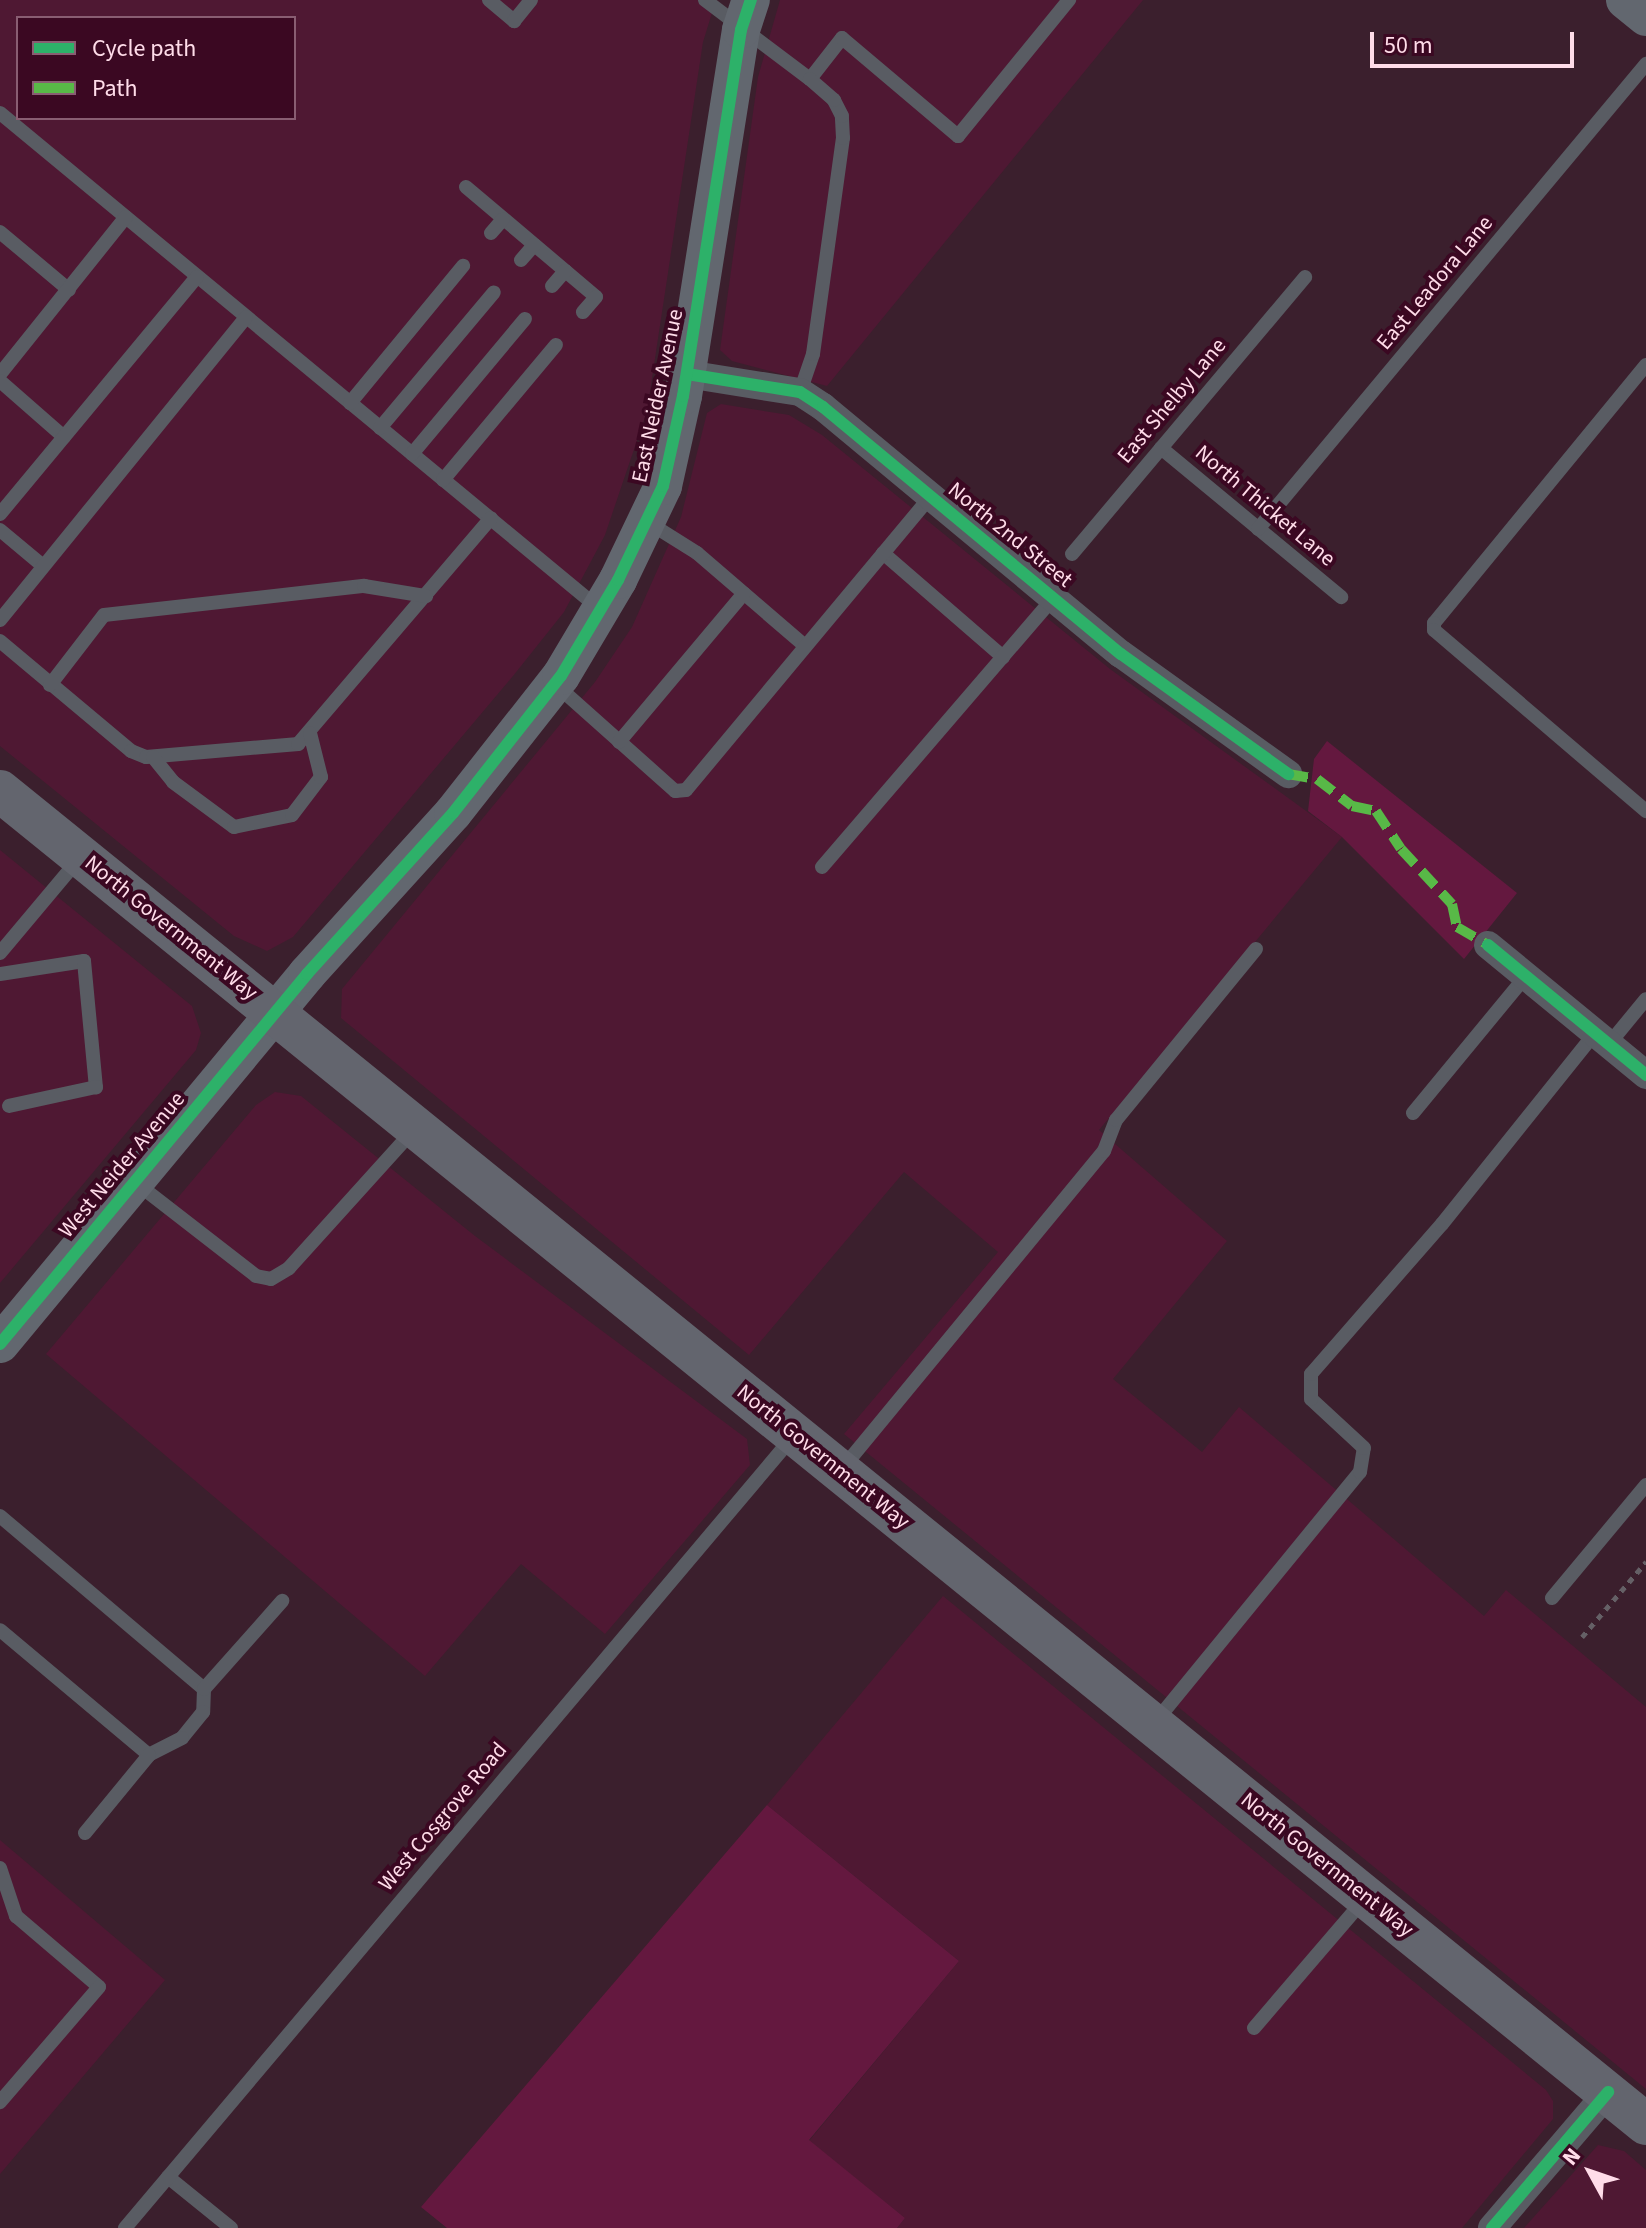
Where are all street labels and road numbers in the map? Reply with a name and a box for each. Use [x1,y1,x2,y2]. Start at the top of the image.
street label: East Leadora Lane [1371,211,1499,355]
street label: East Neider Avenue [627,307,689,485]
street label: East Shelby Lane [1112,333,1232,469]
street label: North Thicket Lane [1190,440,1340,572]
street label: North 2nd Street [943,477,1077,593]
street label: North Government Way [79,850,263,1006]
street label: West Neider Avenue [53,1087,191,1243]
street label: North Government Way [731,1379,915,1535]
street label: West Cosgrove Road [373,1737,513,1897]
street label: North Government Way [1235,1787,1419,1943]

